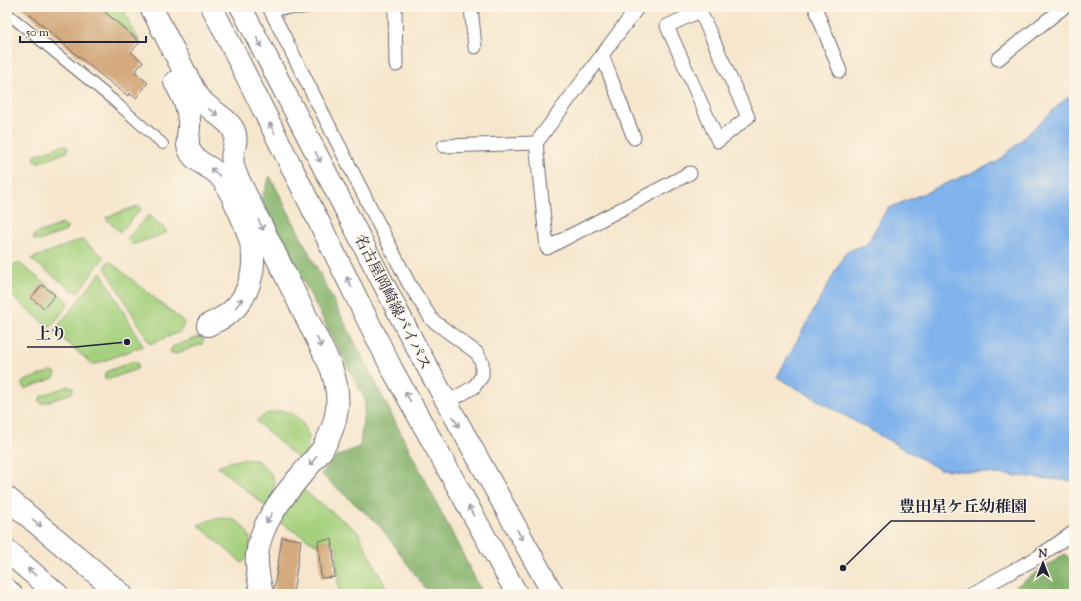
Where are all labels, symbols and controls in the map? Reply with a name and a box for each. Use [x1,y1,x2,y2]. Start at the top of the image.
scale bar [20,18,146,44]
text: 50 m [25,24,49,42]
one-way arrow [256,35,263,47]
one-way arrow [207,108,218,116]
one-way arrow [268,122,275,134]
one-way arrow [315,151,323,163]
one-way arrow [209,167,220,176]
one-way arrow [258,219,265,231]
street label: 名古屋岡崎線バイパス [348,231,435,374]
one-way arrow [344,276,352,288]
one-way arrow [235,297,243,308]
callout: 上り [27,319,75,347]
text: 上り [35,324,67,347]
one-way arrow [316,335,323,347]
one-way arrow [404,391,411,403]
one-way arrow [453,415,461,427]
one-way arrow [309,456,317,467]
callout: 豊田星ケ丘幼稚園 [891,493,1035,521]
text: 豊田星ケ丘幼稚園 [899,497,1027,520]
one-way arrow [467,505,474,517]
one-way arrow [265,512,273,524]
one-way arrow [31,518,42,527]
one-way arrow [517,529,524,541]
north arrow [1023,543,1063,583]
text: N [1038,546,1048,562]
one-way arrow [27,568,38,577]

